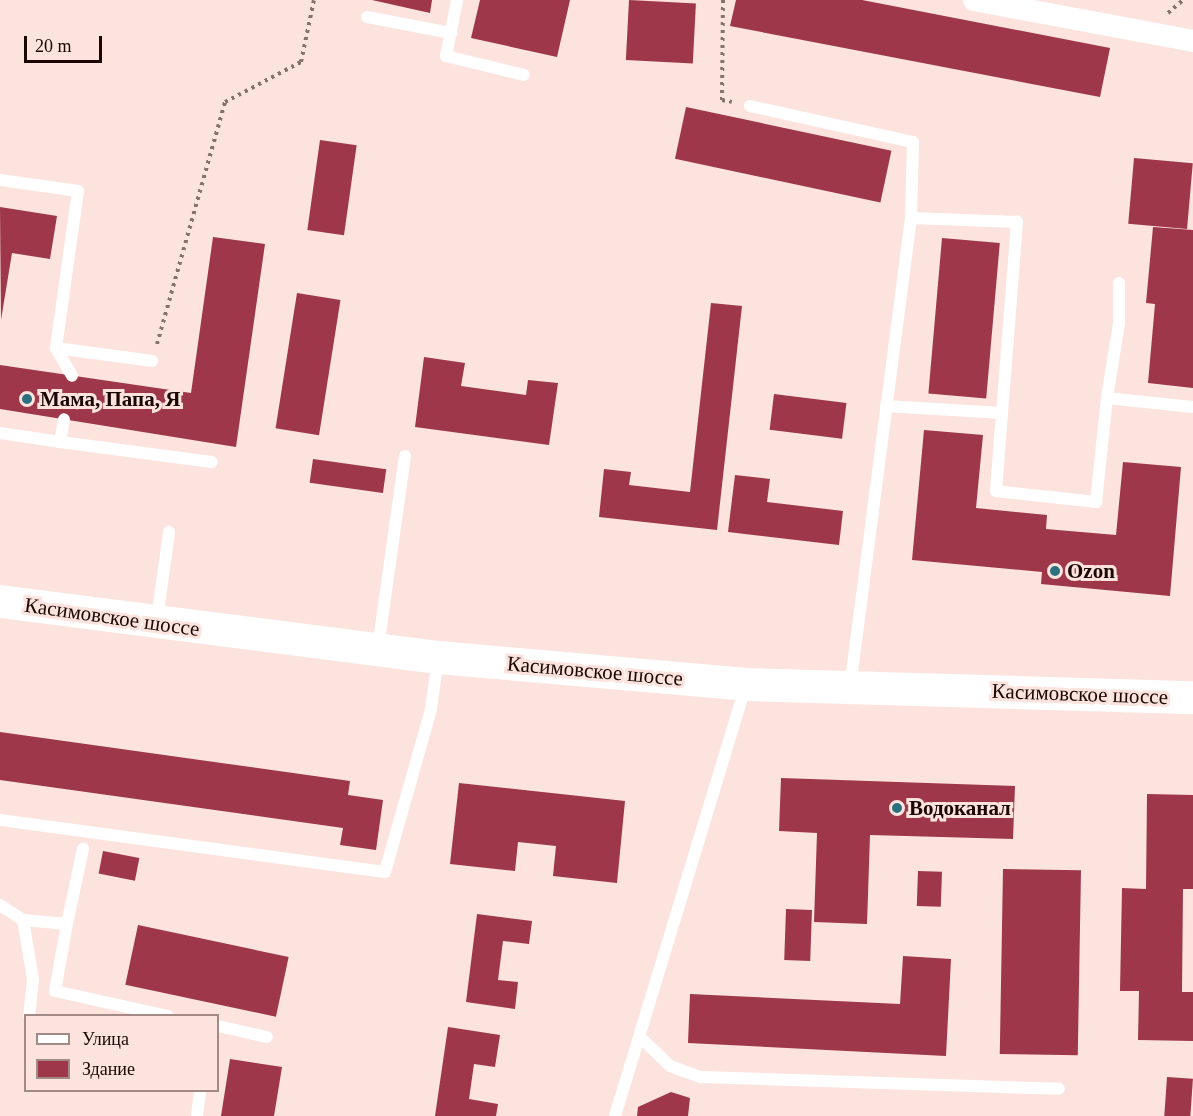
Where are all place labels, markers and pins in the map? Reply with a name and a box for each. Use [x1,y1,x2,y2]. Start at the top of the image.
place label: Мама, Папа, Я [40,386,180,412]
marker: Мама, Папа, Я [18,390,36,408]
place label: Ozon [1067,558,1115,584]
marker: Ozon [1048,564,1062,578]
place label: Водоканал [909,795,1011,821]
marker: Водоканал [890,801,904,815]

